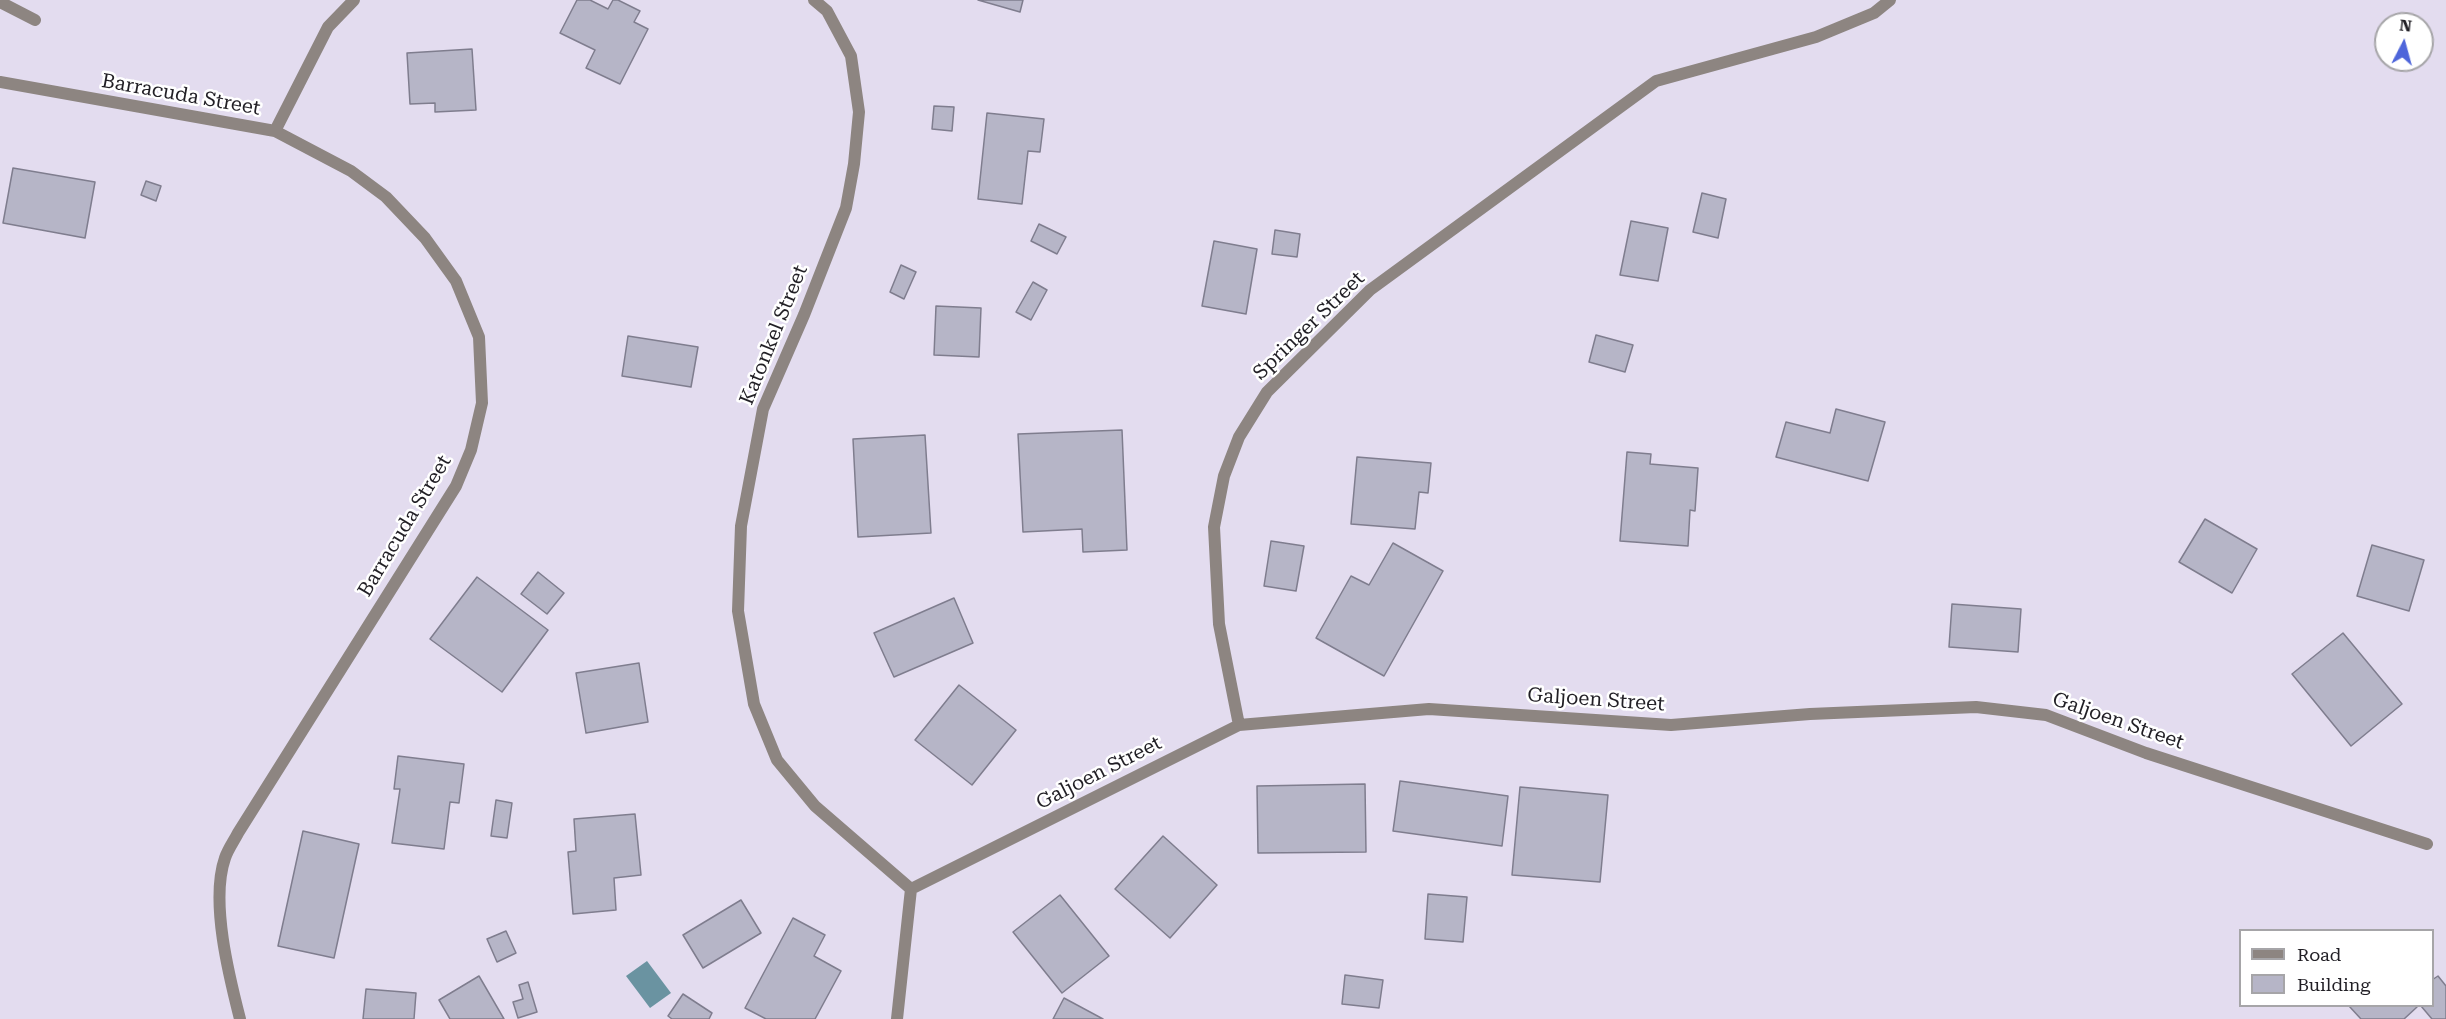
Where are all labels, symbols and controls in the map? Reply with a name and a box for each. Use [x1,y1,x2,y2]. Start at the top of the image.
north arrow [2374,12,2434,72]
text: N [2399,15,2413,36]
street label: Barracuda Street [100,69,262,121]
street label: Katonkel Street [735,262,813,408]
street label: Springer Street [1248,267,1370,385]
street label: Barracuda Street [353,451,457,601]
street label: Galjoen Street [1527,683,1665,717]
street label: Galjoen Street [2049,687,2187,755]
street label: Galjoen Street [1032,731,1166,815]
legend [2239,929,2434,1007]
text: Road [2297,944,2341,965]
text: Building [2297,974,2371,995]

